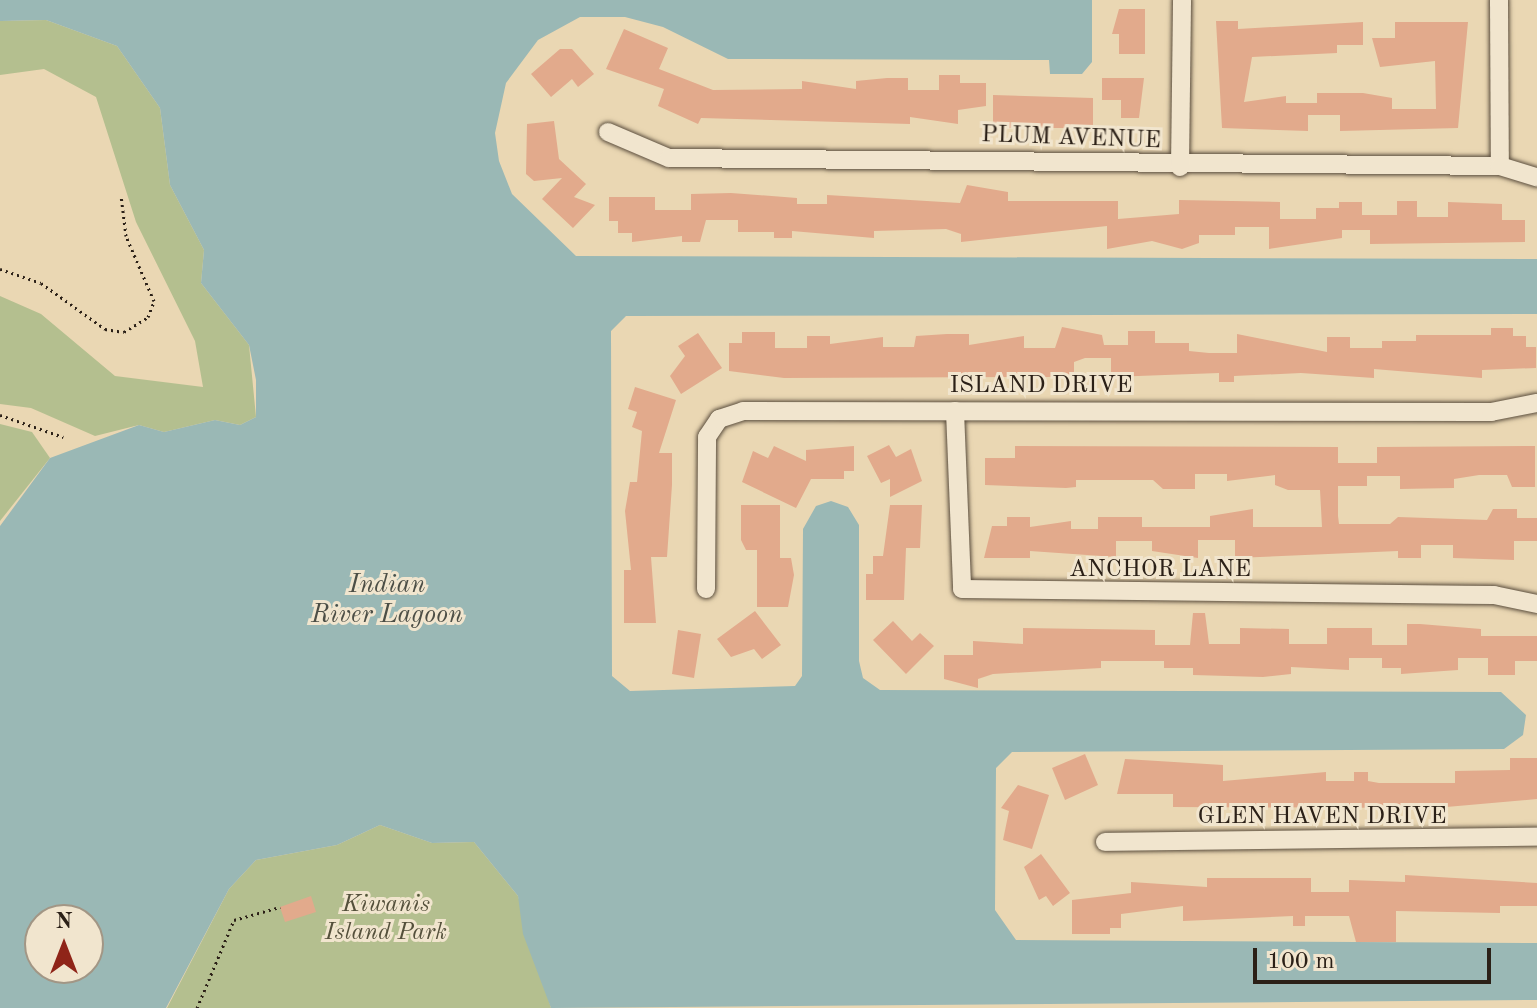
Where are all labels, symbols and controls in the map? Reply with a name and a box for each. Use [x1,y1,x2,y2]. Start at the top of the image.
street label: PLUM AVENUE [981,121,1161,157]
street label: ISLAND DRIVE [949,373,1133,401]
street label: ANCHOR LANE [1069,557,1251,585]
water label: Indian River Lagoon [311,570,463,632]
street label: GLEN HAVEN DRIVE [1197,804,1447,832]
park label: Kiwanis Island Park [325,892,447,948]
north arrow [24,904,104,984]
text: N [56,911,72,933]
scale bar [1257,932,1495,982]
text: 100 m [1267,950,1335,974]

